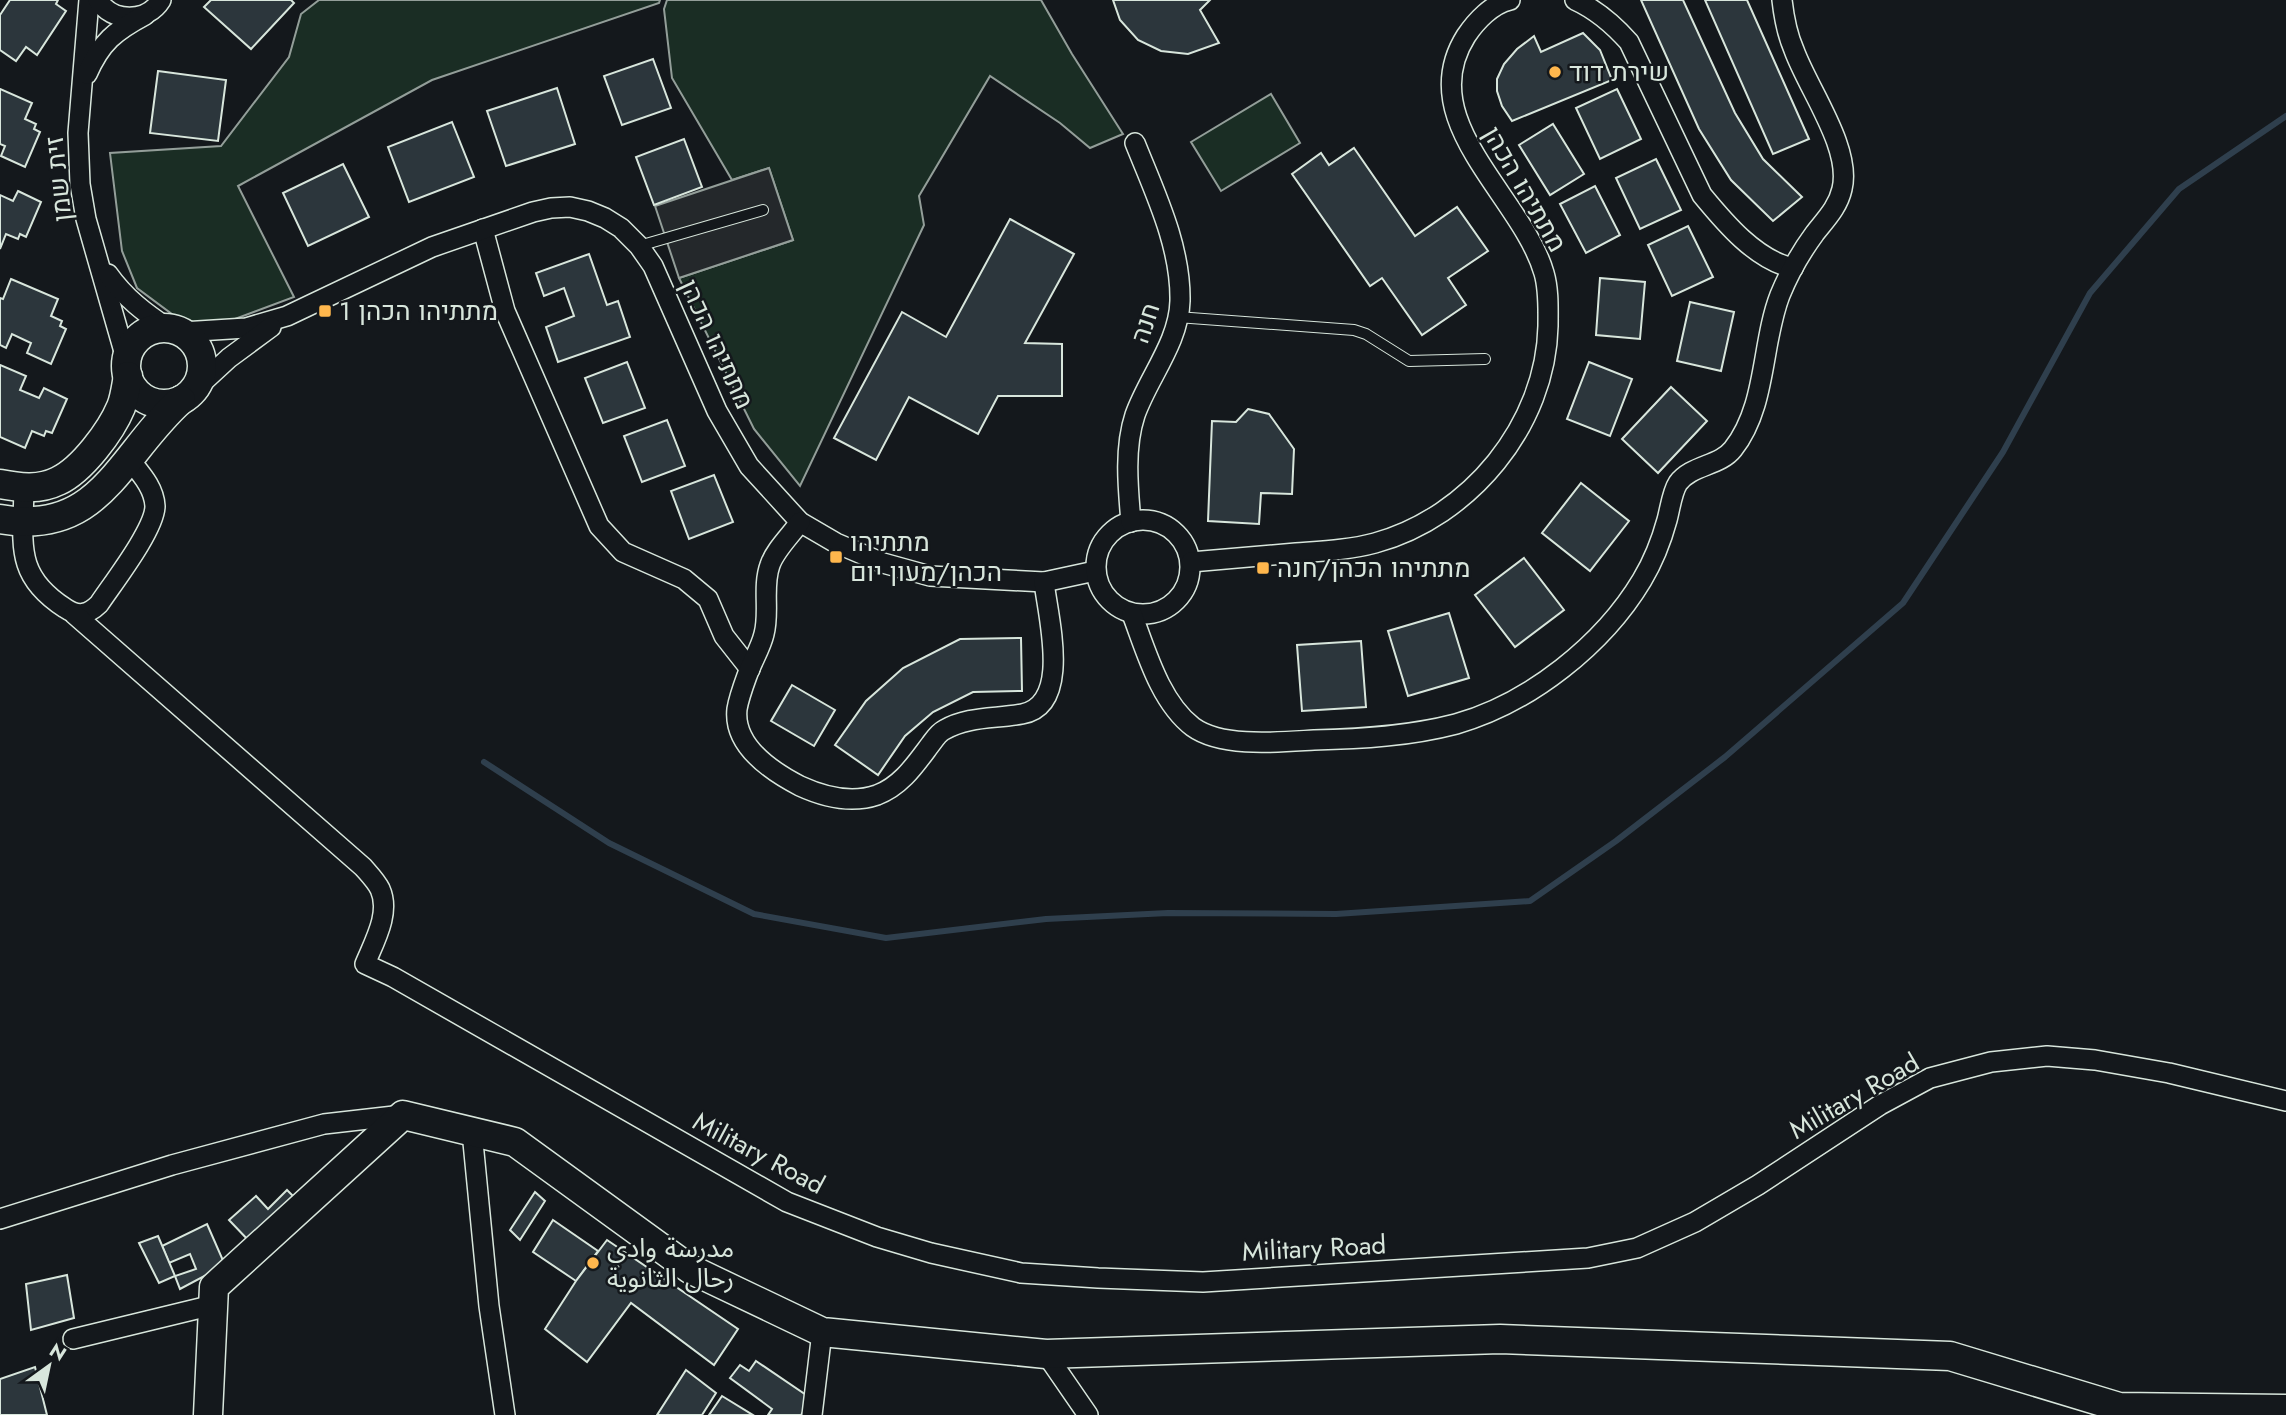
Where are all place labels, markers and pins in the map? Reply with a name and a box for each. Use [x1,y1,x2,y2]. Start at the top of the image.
place label: שירת דוד [1569,53,1669,91]
marker: שירת דוד [1547,64,1563,80]
place label: מתתיהו הכהן 1 [339,292,498,330]
marker: מתתיהו הכהן 1 [317,303,333,319]
place label: מתתיהו הכהן/מעון יום [850,523,1002,591]
marker: מתתיהו הכהן/מעון יום [828,549,844,565]
place label: מתתיהו הכהן/חנה [1277,549,1470,587]
marker: מתתיהו הכהן/חנה [1255,560,1271,576]
place label: مدرسة وادي رحال الثانوية [607,1229,734,1297]
marker: مدرسة وادي رحال الثانوية [585,1255,601,1271]

